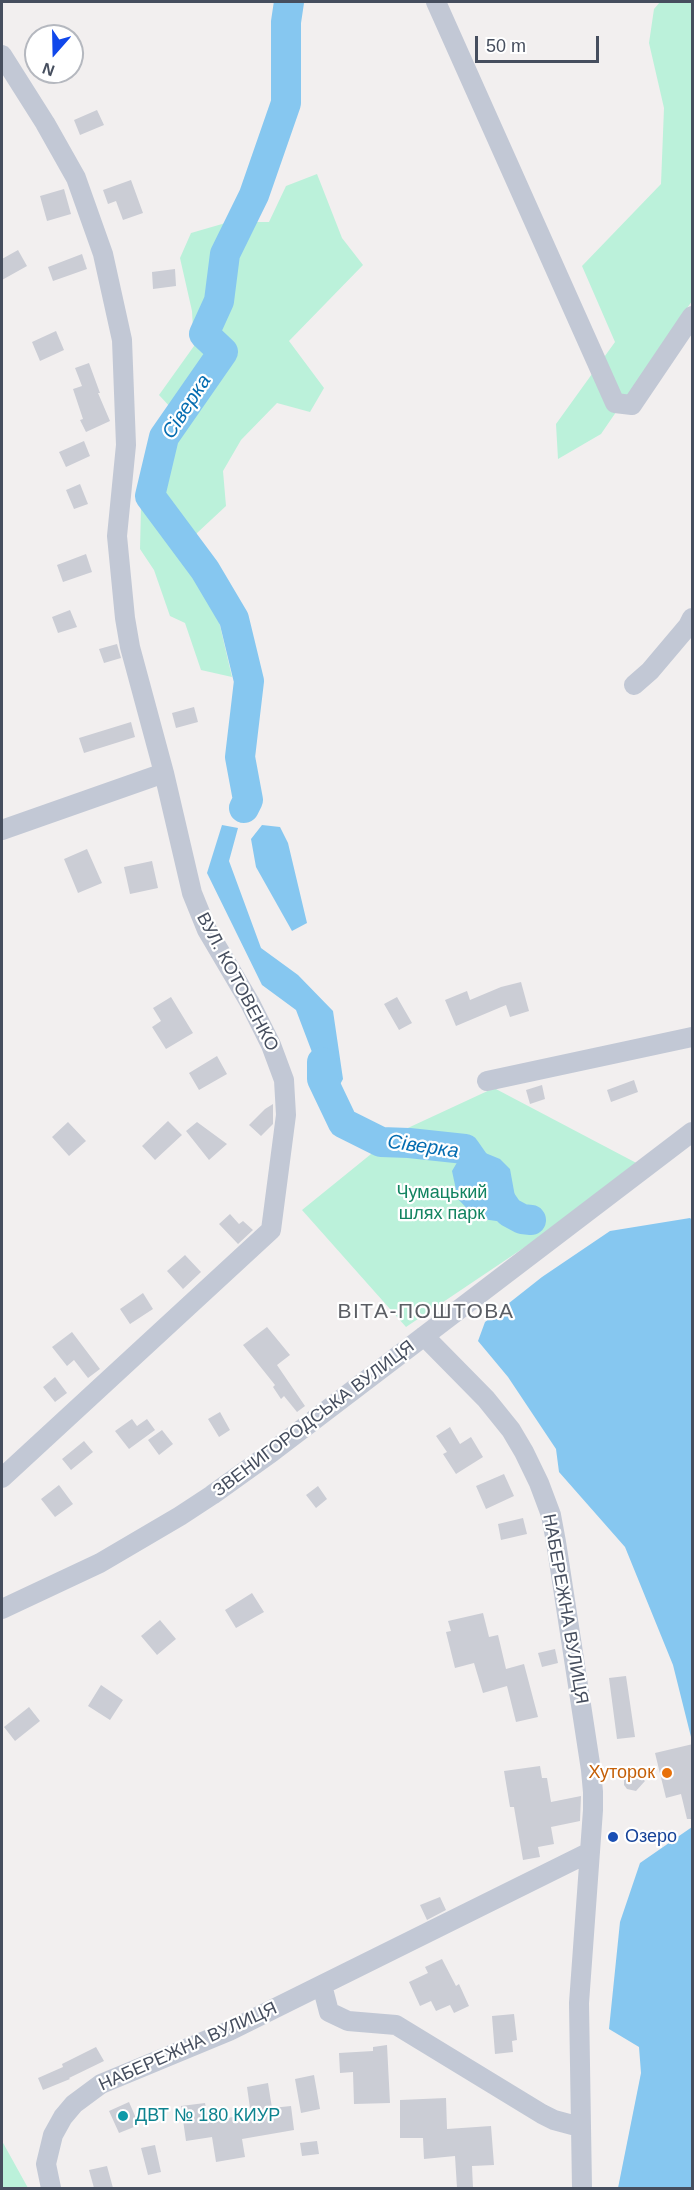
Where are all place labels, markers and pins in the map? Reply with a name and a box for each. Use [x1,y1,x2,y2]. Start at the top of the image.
place label: Хуторок [588,1762,655,1784]
marker: Хуторок [660,1766,674,1780]
place label: Озеро [625,1826,677,1848]
marker: Озеро [606,1830,620,1844]
place label: ДВТ № 180 КИУР [135,2105,280,2127]
marker: ДВТ № 180 КИУР [116,2109,130,2123]

